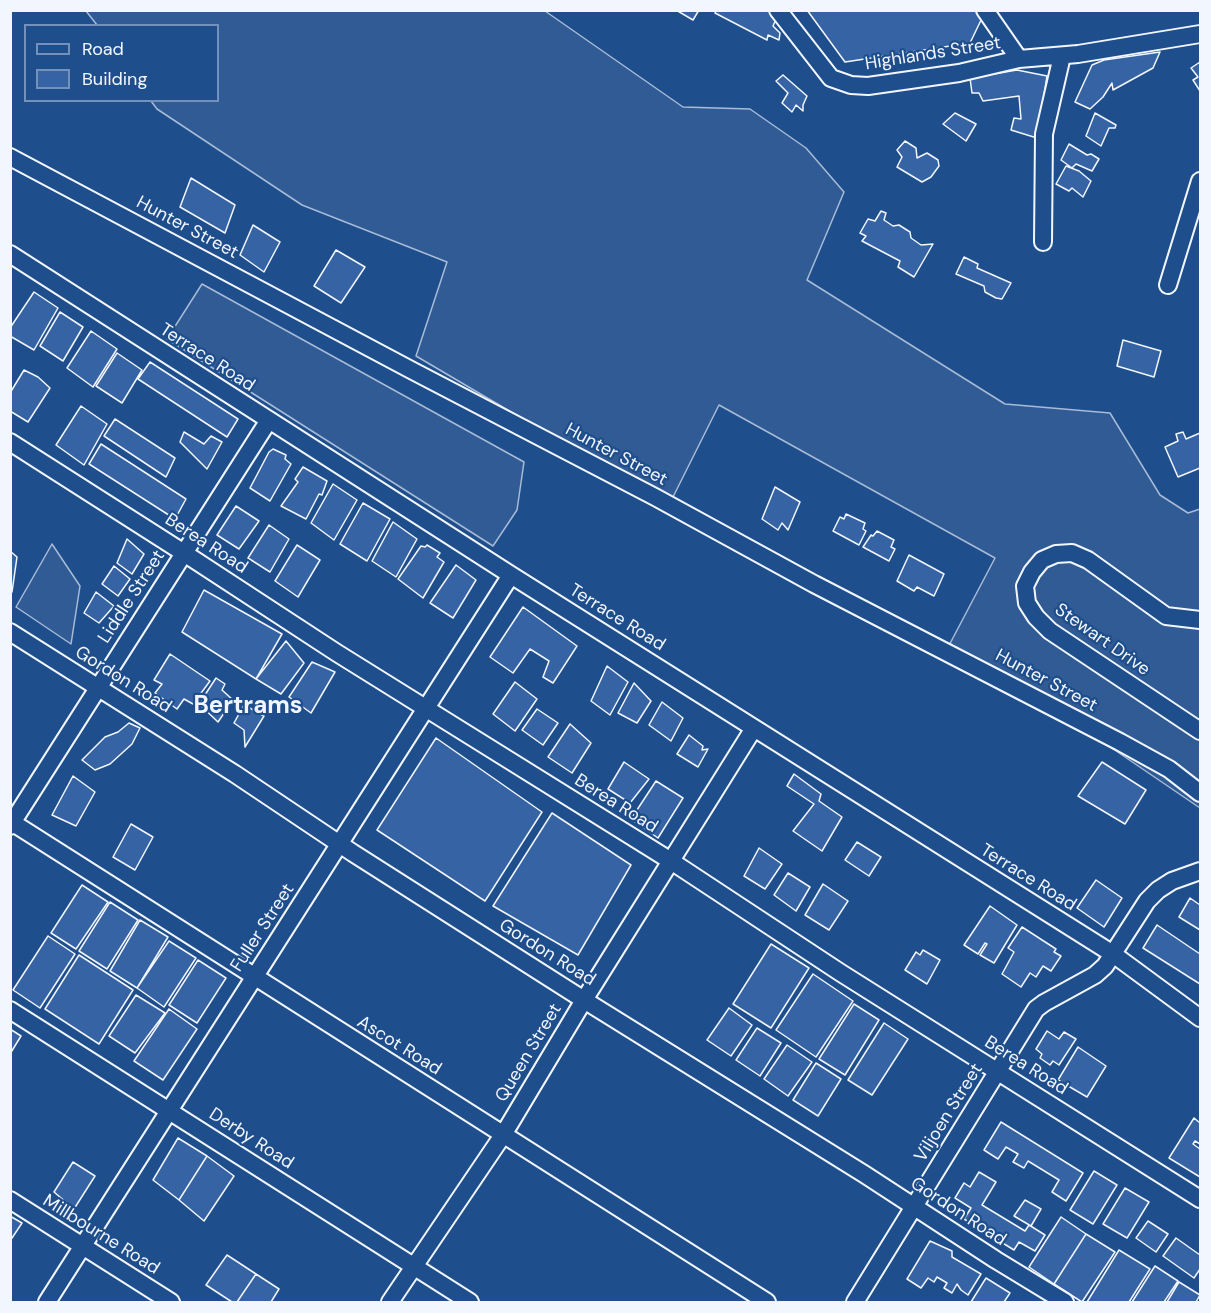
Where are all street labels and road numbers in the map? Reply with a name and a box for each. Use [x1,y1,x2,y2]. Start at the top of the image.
street label: Highlands Street [864,33,1002,75]
street label: Hunter Street [132,192,242,264]
street label: Terrace Road [155,319,259,397]
street label: Hunter Street [561,419,671,491]
street label: Berea Road [161,509,251,579]
street label: Liddle Street [94,546,170,648]
street label: Terrace Road [565,580,669,656]
street label: Stewart Drive [1050,599,1154,681]
street label: Gordon Road [71,642,175,718]
street label: Hunter Street [991,645,1101,717]
street label: Berea Road [570,770,662,838]
street label: Terrace Road [976,840,1080,916]
street label: Fuller Street [227,880,299,976]
street label: Gordon Road [495,915,599,991]
street label: Queen Street [491,1000,567,1106]
street label: Ascot Road [353,1012,445,1080]
street label: Berea Road [980,1032,1072,1100]
street label: Viljoen Street [910,1060,988,1166]
street label: Derby Road [205,1104,297,1174]
street label: Gordon Road [906,1173,1010,1251]
street label: Millbourne Road [39,1190,163,1280]

